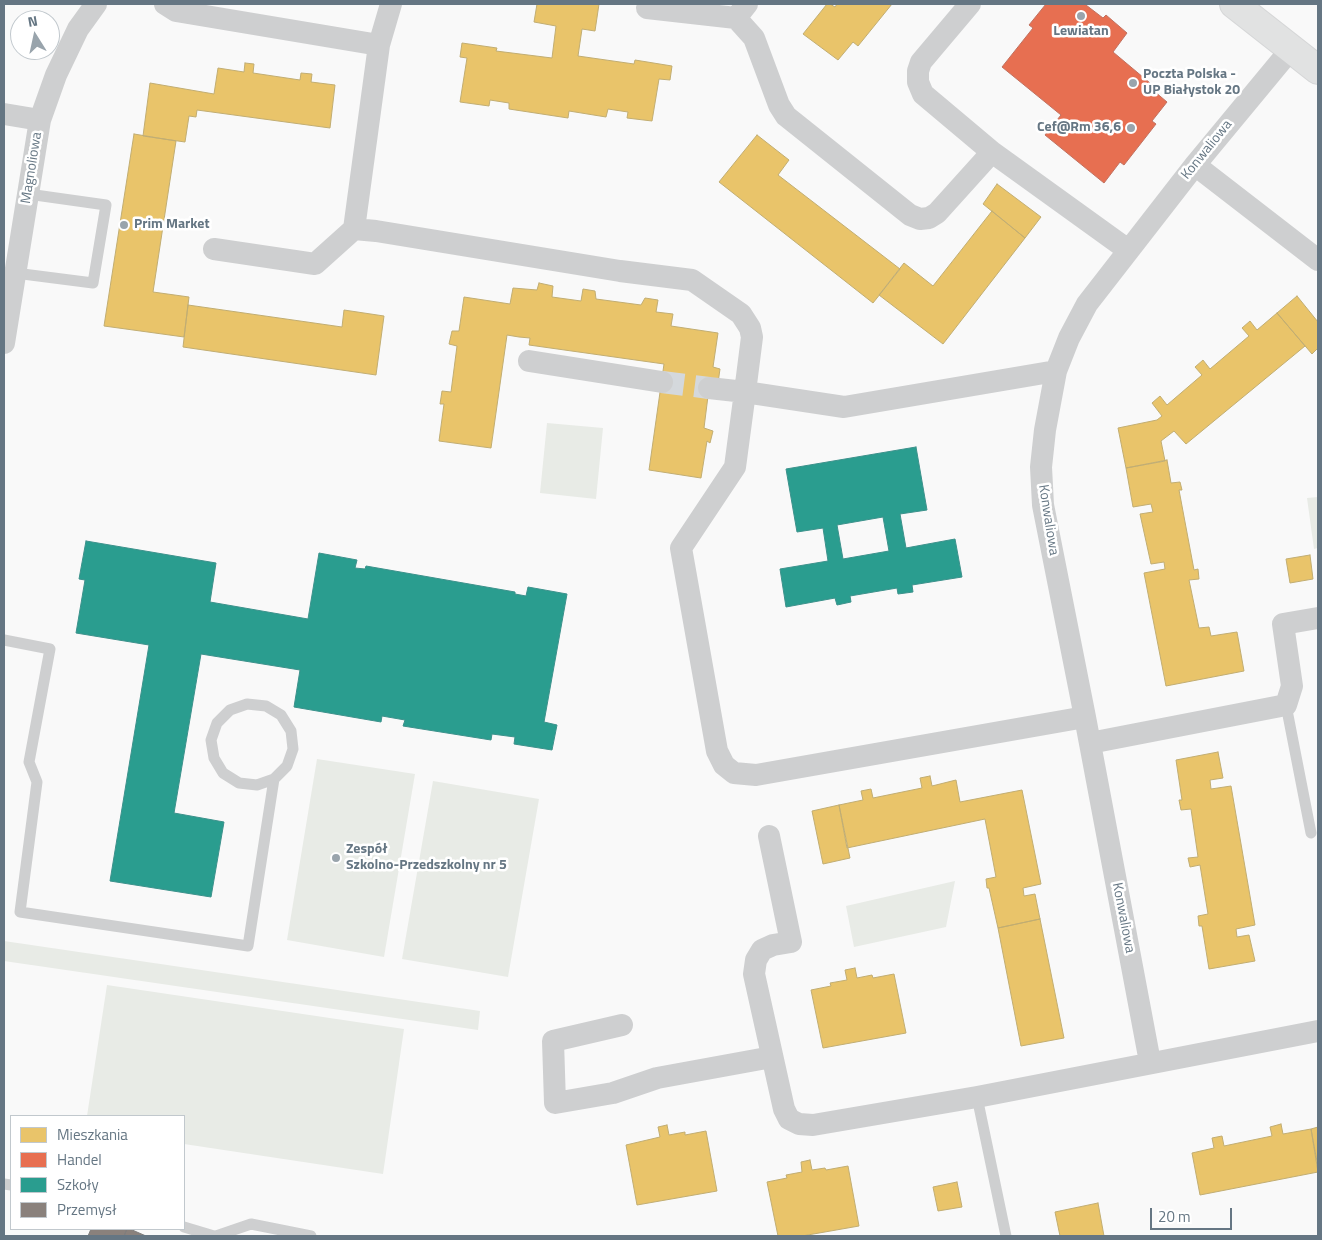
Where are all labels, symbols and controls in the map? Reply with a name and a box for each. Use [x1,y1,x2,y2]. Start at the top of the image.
north arrow [10,10,60,60]
text: N [26,10,39,32]
marker: Lewiatan [1075,10,1087,22]
place label: Lewiatan [1053,24,1109,40]
place label: Poczta Polska - UP Białystok 20 [1143,67,1240,100]
marker: Poczta Polska - UP Białystok 20 [1127,77,1139,89]
street label: Konwaliowa [1178,117,1236,183]
place label: Cef@Rm 36,6 [1037,120,1121,136]
marker: Cef@Rm 36,6 [1125,122,1137,134]
street label: Magnoliowa [18,131,46,205]
place label: Prim Market [134,217,210,233]
marker: Prim Market [118,219,130,231]
street label: Konwaliowa [1034,483,1062,557]
place label: Zespół Szkolno-Przedszkolny nr 5 [346,842,507,874]
marker: Zespół Szkolno-Przedszkolny nr 5 [330,852,342,864]
street label: Konwaliowa [1108,881,1138,955]
legend [10,1115,185,1230]
text: Mieszkania [57,1123,128,1146]
text: Handel [57,1148,102,1171]
text: Szkoły [57,1173,99,1196]
text: Przemysł [57,1198,117,1221]
scale bar [1152,1198,1234,1230]
text: 20 m [1158,1205,1191,1228]

